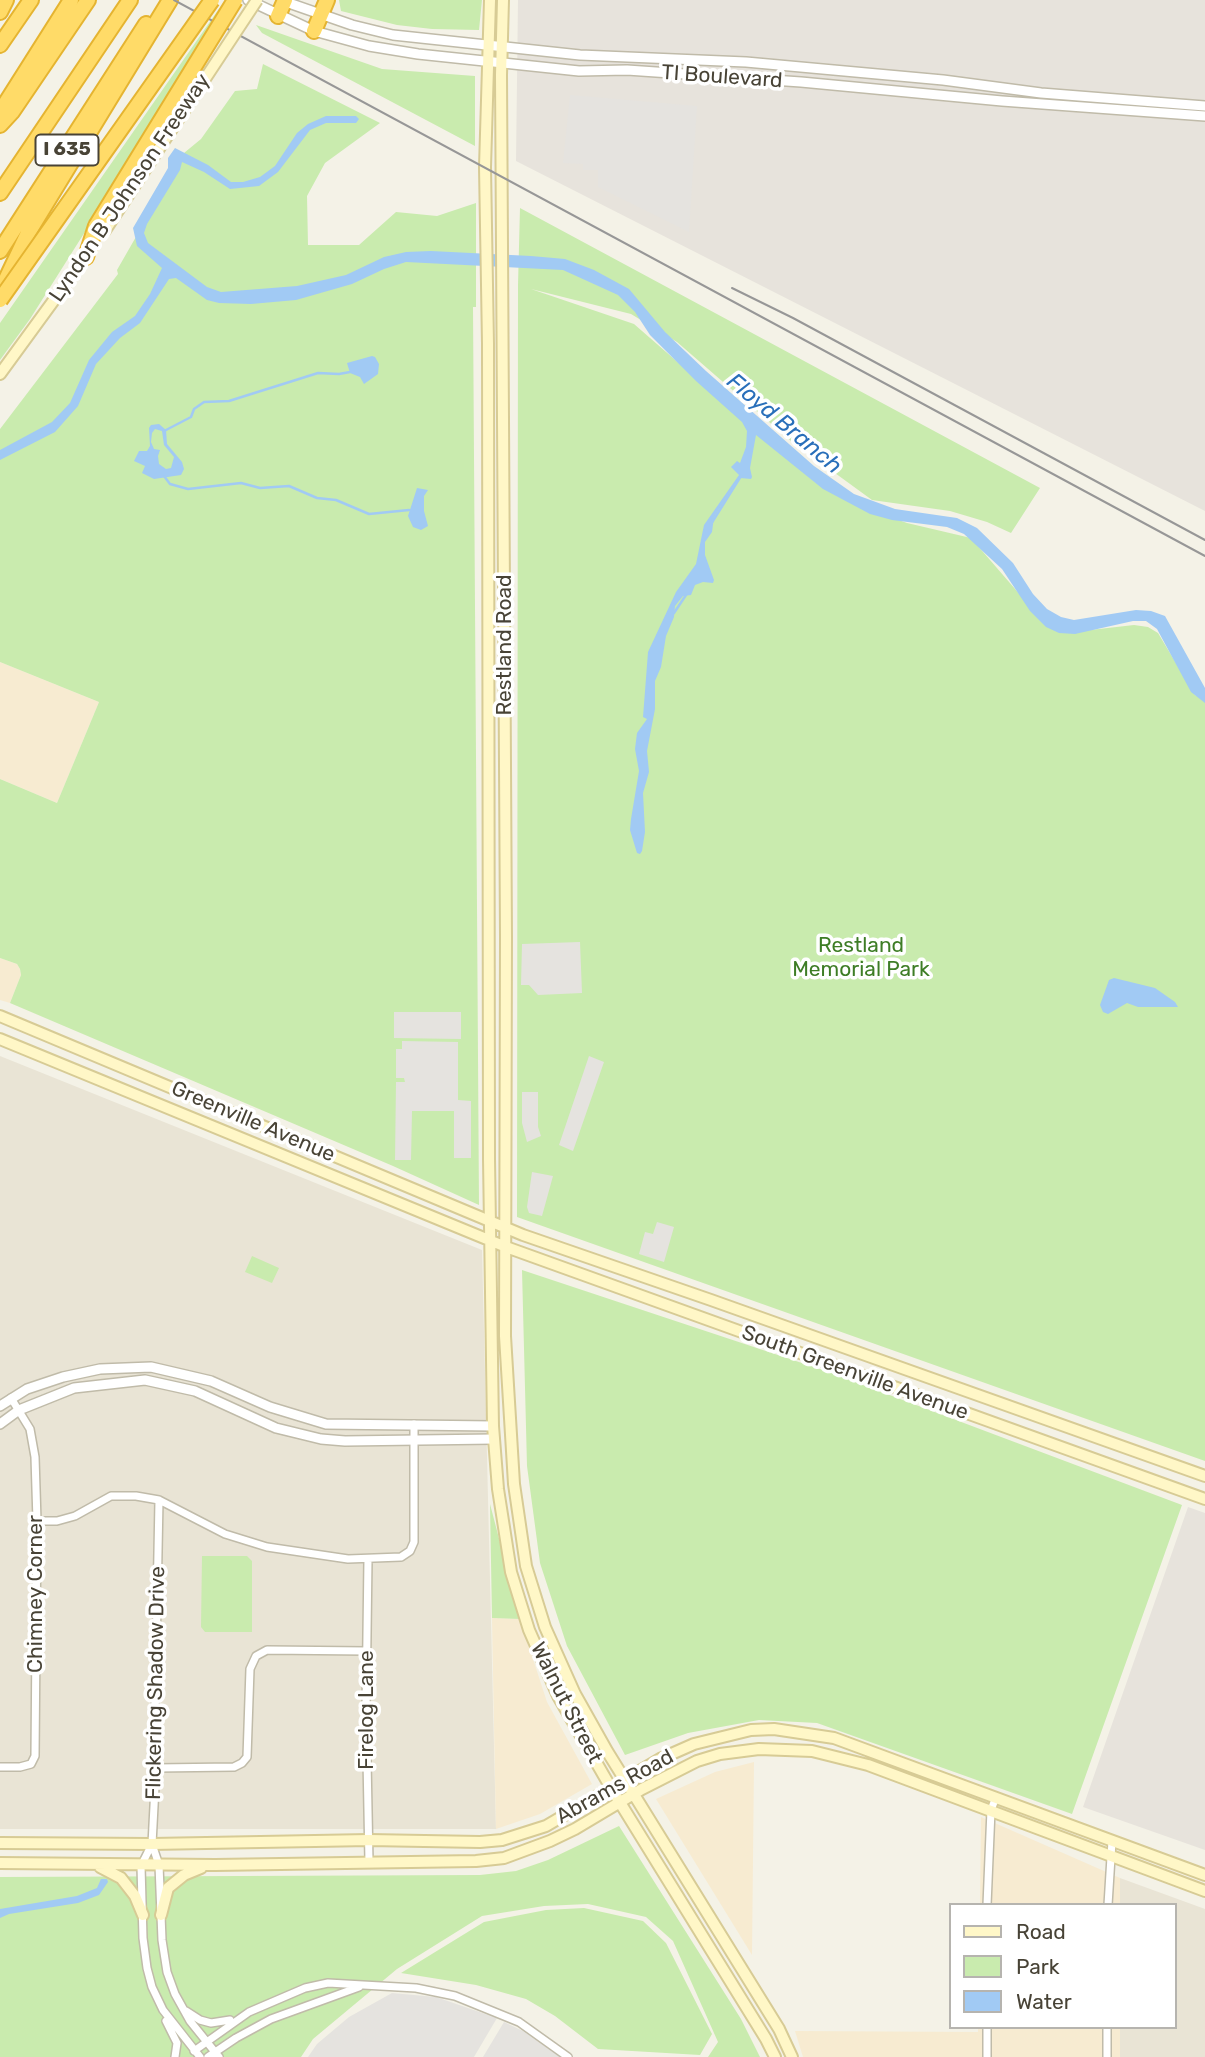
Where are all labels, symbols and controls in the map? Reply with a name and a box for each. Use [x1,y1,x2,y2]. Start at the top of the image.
street label: TI Boulevard [661,60,783,94]
street label: Lyndon B Johnson Freeway [44,69,216,307]
road number: I 635 [36,134,98,166]
water label: Floyd Branch [721,368,847,480]
street label: Restland Road [492,574,518,716]
park label: Restland Memorial Park [792,933,930,983]
street label: Greenville Avenue [167,1076,339,1168]
street label: South Greenville Avenue [738,1320,972,1426]
street label: Chimney Corner [23,1515,49,1673]
street label: Flickering Shadow Drive [141,1566,171,1800]
street label: Walnut Street [525,1638,607,1768]
street label: Firelog Lane [354,1650,380,1770]
street label: Abrams Road [552,1744,678,1830]
legend [950,1903,1177,2029]
text: Road [1016,1919,1066,1944]
text: Park [1016,1954,1060,1979]
text: Water [1016,1989,1072,2014]

